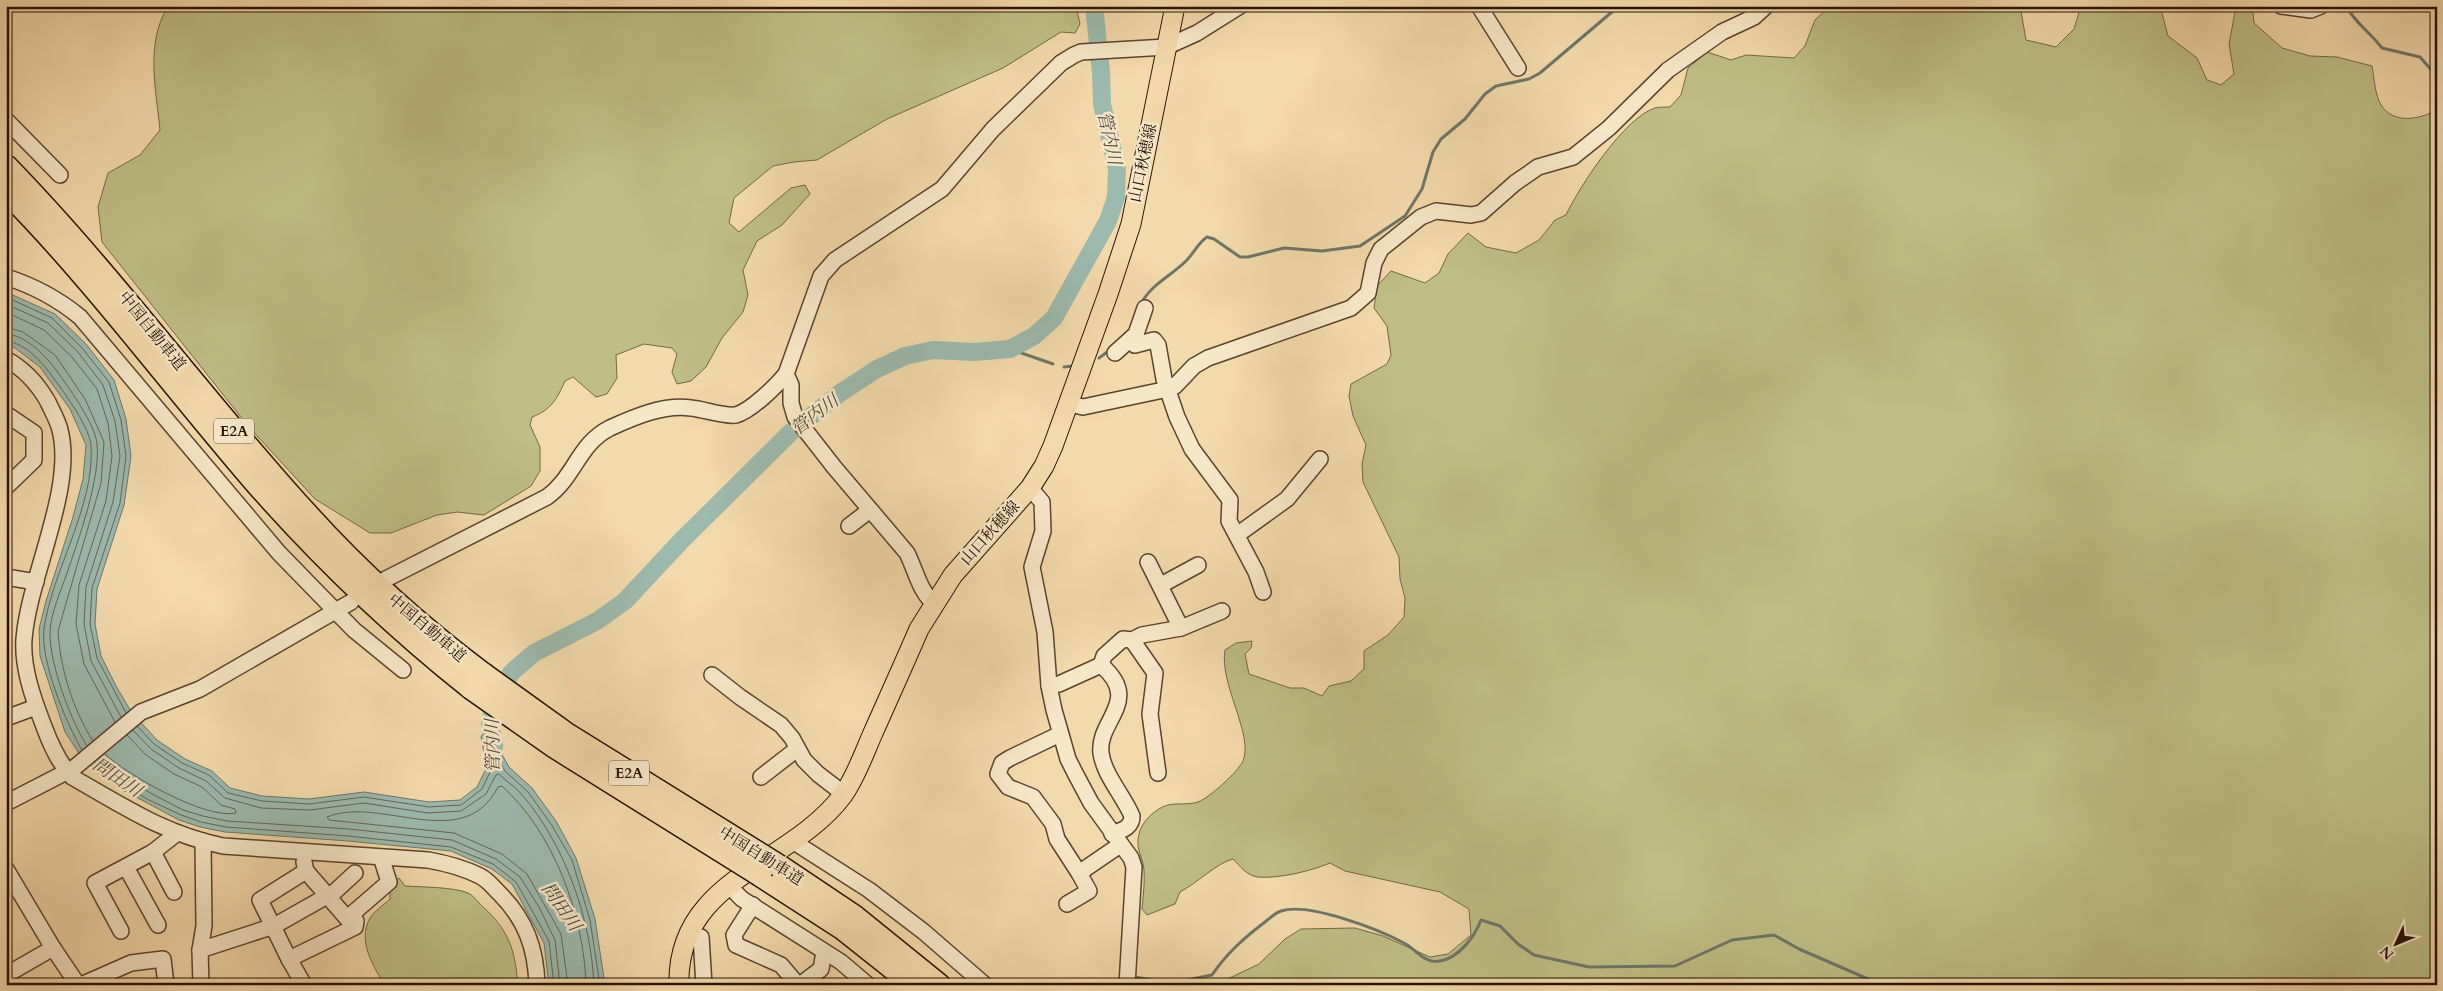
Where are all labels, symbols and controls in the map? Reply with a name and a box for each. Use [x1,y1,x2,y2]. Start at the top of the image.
water label: 管内川 [1091,109,1127,169]
street label: 山口秋穂線 [1124,122,1162,204]
street label: 中国自動車道 [113,287,191,375]
water label: 管内川 [786,388,846,441]
road number: E2A [214,418,254,444]
street label: 山口秋穂線 [955,496,1025,570]
street label: 中国自動車道 [383,589,471,667]
water label: 管内川 [480,717,506,773]
water label: 問田川 [88,753,148,805]
road number: E2A [609,760,649,786]
street label: 中国自動車道 [714,821,808,891]
water label: 問田川 [535,878,588,938]
north arrow [2370,918,2420,968]
text: N [2376,942,2398,964]

